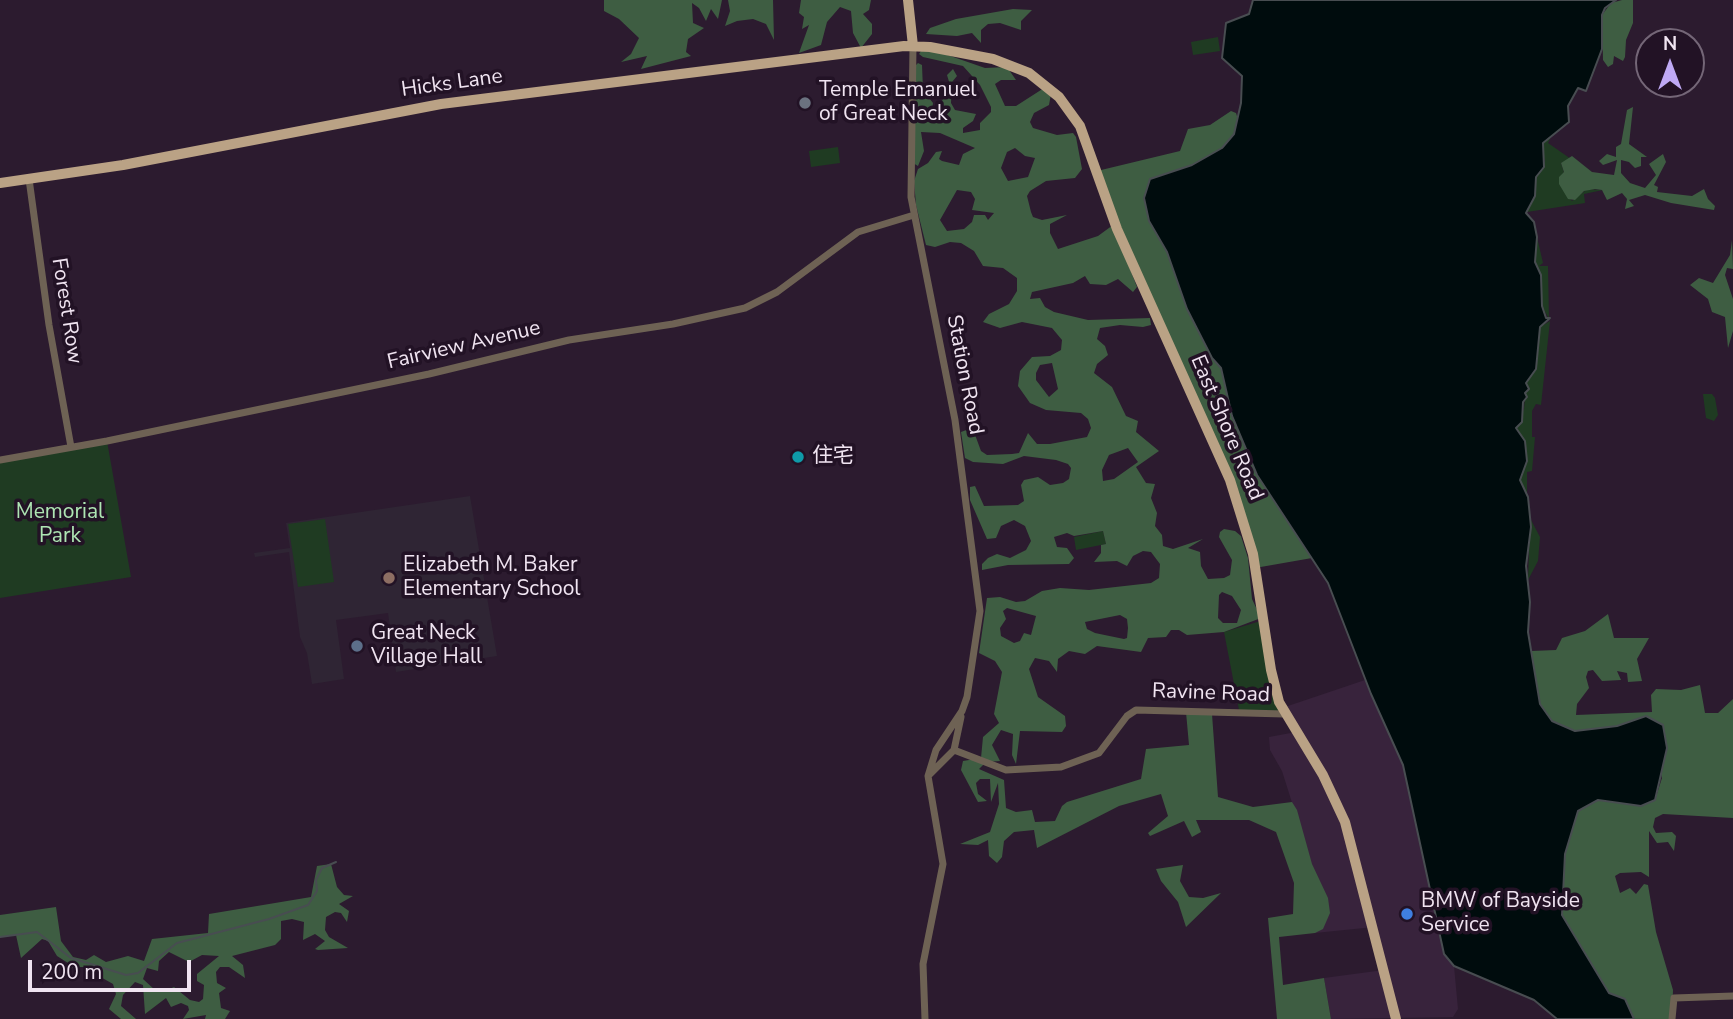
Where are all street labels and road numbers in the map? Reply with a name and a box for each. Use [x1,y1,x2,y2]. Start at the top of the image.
street label: Hicks Lane [400,64,504,104]
street label: Forest Row [45,256,87,366]
street label: Station Road [940,313,988,437]
street label: Fairview Avenue [385,316,543,376]
street label: East Shore Road [1184,352,1268,504]
street label: Ravine Road [1152,679,1270,709]

